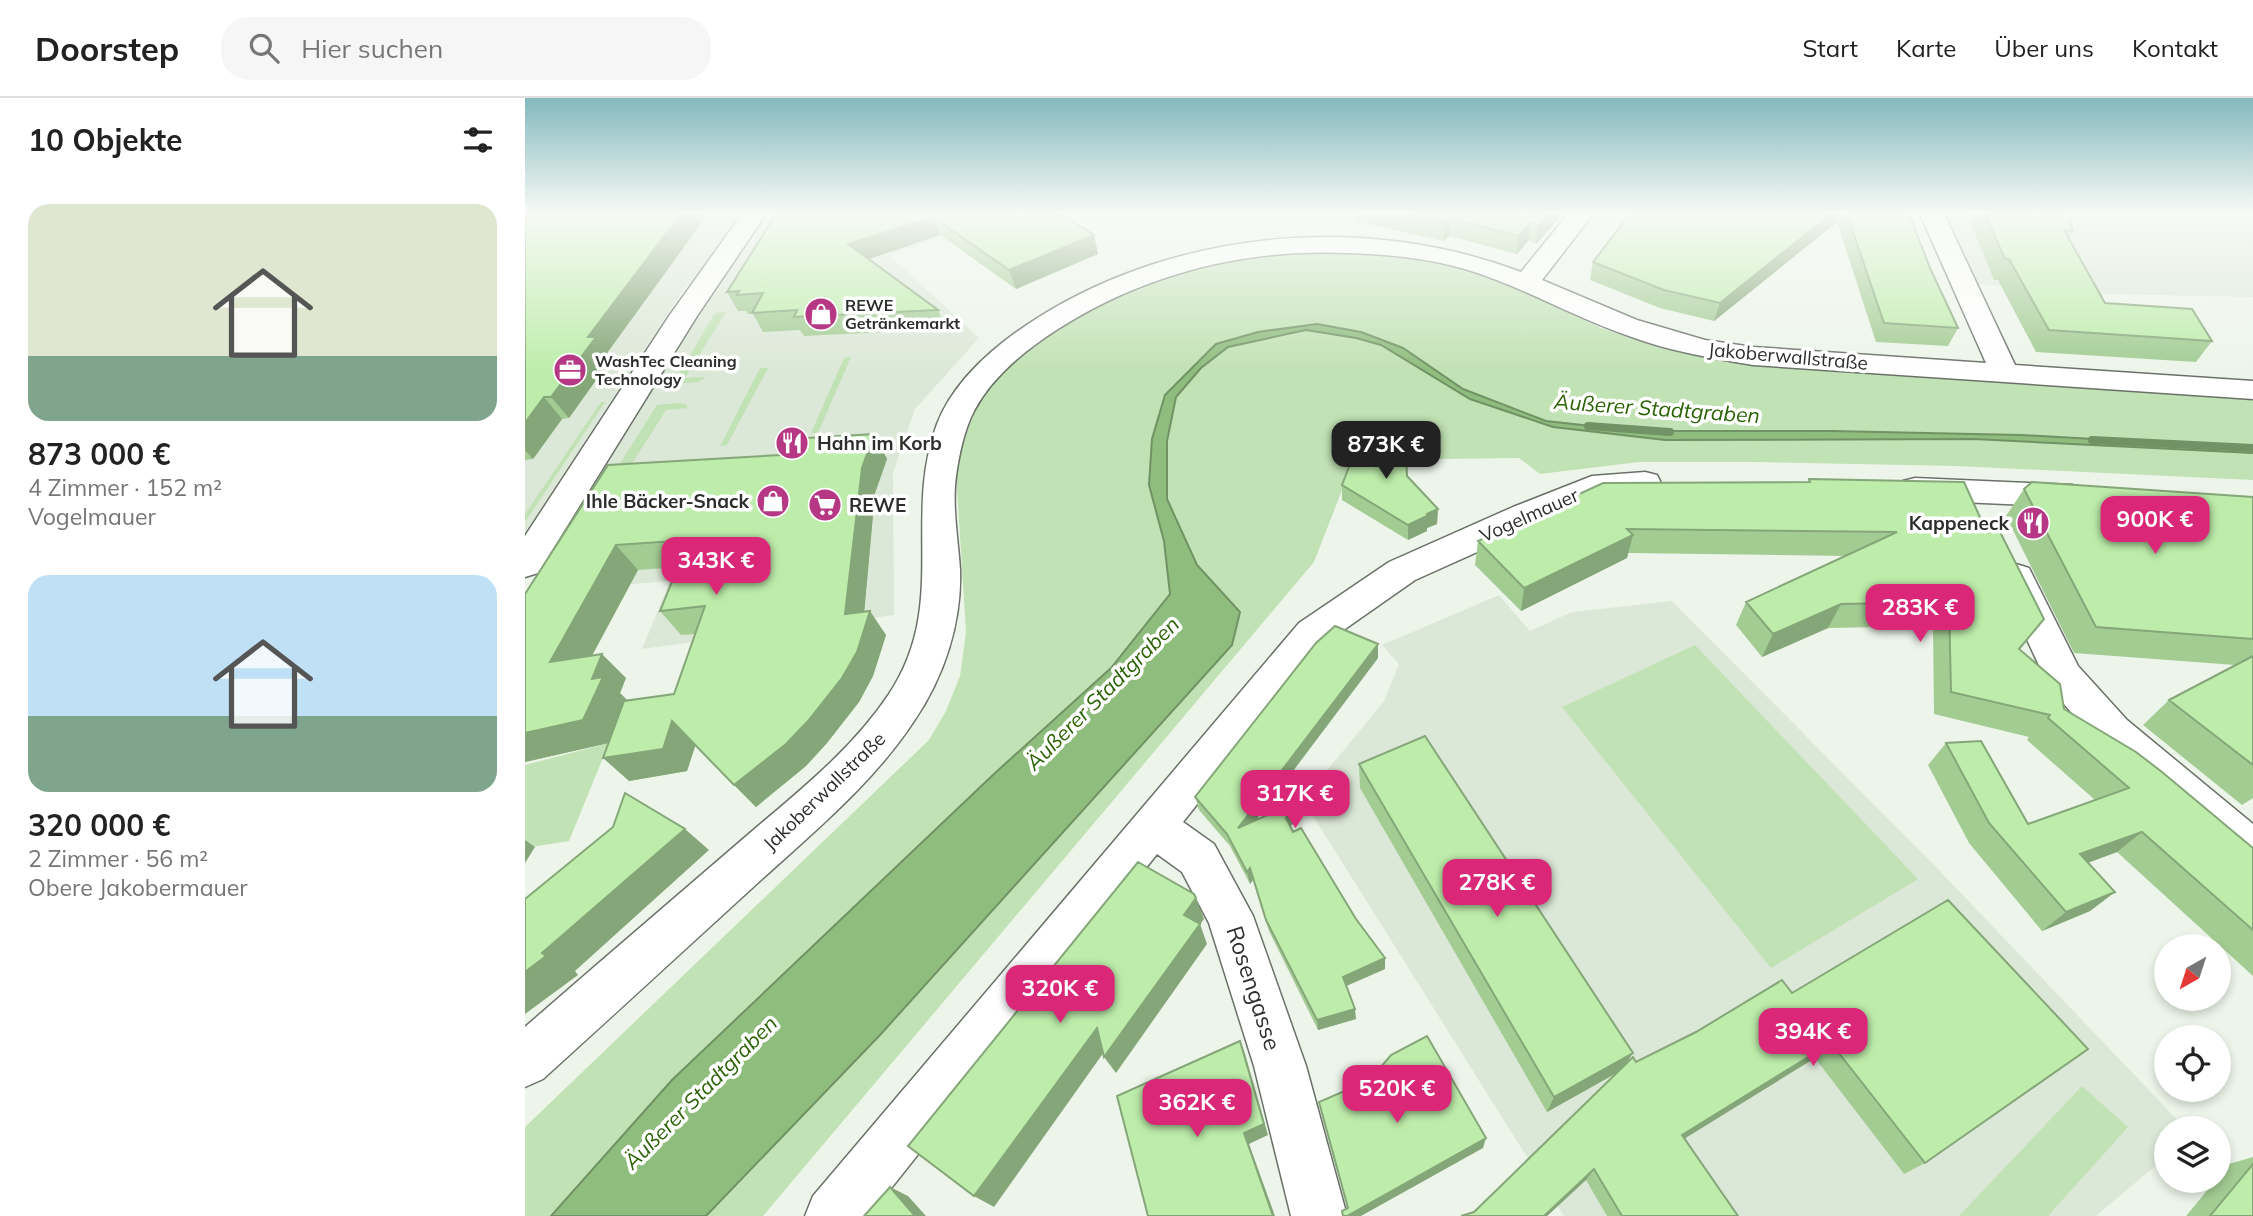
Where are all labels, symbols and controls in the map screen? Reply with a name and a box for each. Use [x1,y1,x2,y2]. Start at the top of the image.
search box [221,17,711,80]
text: Doorstep [35,28,179,69]
icon: search [245,29,283,67]
text: Hier suchen [301,32,443,65]
text: Start [1802,33,1858,63]
text: Karte [1896,33,1956,63]
text: Über uns [1994,33,2094,63]
text: Kontakt [2132,33,2218,63]
text: 10 Objekte [28,121,182,159]
icon: filters [459,121,497,159]
icon: home [200,250,326,376]
shop icon: REWE Getränkemarkt [802,295,840,333]
place label: REWE Getränkemarkt [845,295,960,333]
street label: Jakoberwallstraße [1707,337,1869,375]
office icon: WashTec Cleaning Technology [551,351,589,389]
place label: WashTec Cleaning Technology [595,351,737,389]
water label: Äußerer Stadtgraben [1552,388,1761,428]
pin: 873K € [1329,422,1443,481]
restaurant icon: Hahn im Korb [773,424,811,462]
text: 873K € [1348,429,1424,458]
place label: Hahn im Korb [817,431,942,455]
text: 873 000 € [28,435,170,473]
text: 4 Zimmer · 152 m² [28,473,222,502]
shop icon: Ihle Bäcker-Snack [754,482,792,520]
street label: Vogelmauer [1476,483,1582,547]
supermarket icon: REWE [806,486,844,524]
place label: Ihle Bäcker-Snack [586,489,750,513]
place label: REWE [849,493,906,517]
pin: 900K € [2098,496,2212,556]
text: Vogelmauer [28,502,156,531]
restaurant icon: Kappeneck [2014,504,2052,542]
text: 900K € [2117,504,2193,533]
place label: Kappeneck [1909,511,2010,535]
pin: 343K € [659,538,773,597]
text: 343K € [678,545,754,574]
pin: 283K € [1863,584,1977,644]
text: 283K € [1882,592,1958,621]
water label: Äußerer Stadtgraben [1019,611,1184,776]
icon: home [200,621,326,747]
street label: Jakoberwallstraße [758,727,890,855]
pin: 317K € [1238,770,1352,830]
text: 317K € [1257,778,1333,807]
text: 320 000 € [28,806,170,844]
text: 2 Zimmer · 56 m² [28,844,208,873]
pin: 278K € [1440,860,1554,919]
text: 278K € [1459,867,1535,896]
text: Obere Jakobermauer [28,873,248,902]
street label: Rosengasse [1220,922,1288,1054]
north arrow [2154,934,2231,1012]
map controls [2154,934,2231,1193]
pin: 320K € [1003,965,1117,1025]
text: 320K € [1022,973,1098,1002]
pin: 394K € [1756,1009,1870,1068]
water label: Äußerer Stadtgraben [617,1010,782,1175]
text: 394K € [1775,1016,1851,1045]
button: locate [2154,1025,2231,1102]
pin: 520K € [1340,1066,1454,1125]
text: 520K € [1359,1073,1435,1102]
pin: 362K € [1140,1080,1254,1139]
text: 362K € [1159,1087,1235,1116]
button: layers [2154,1116,2231,1193]

